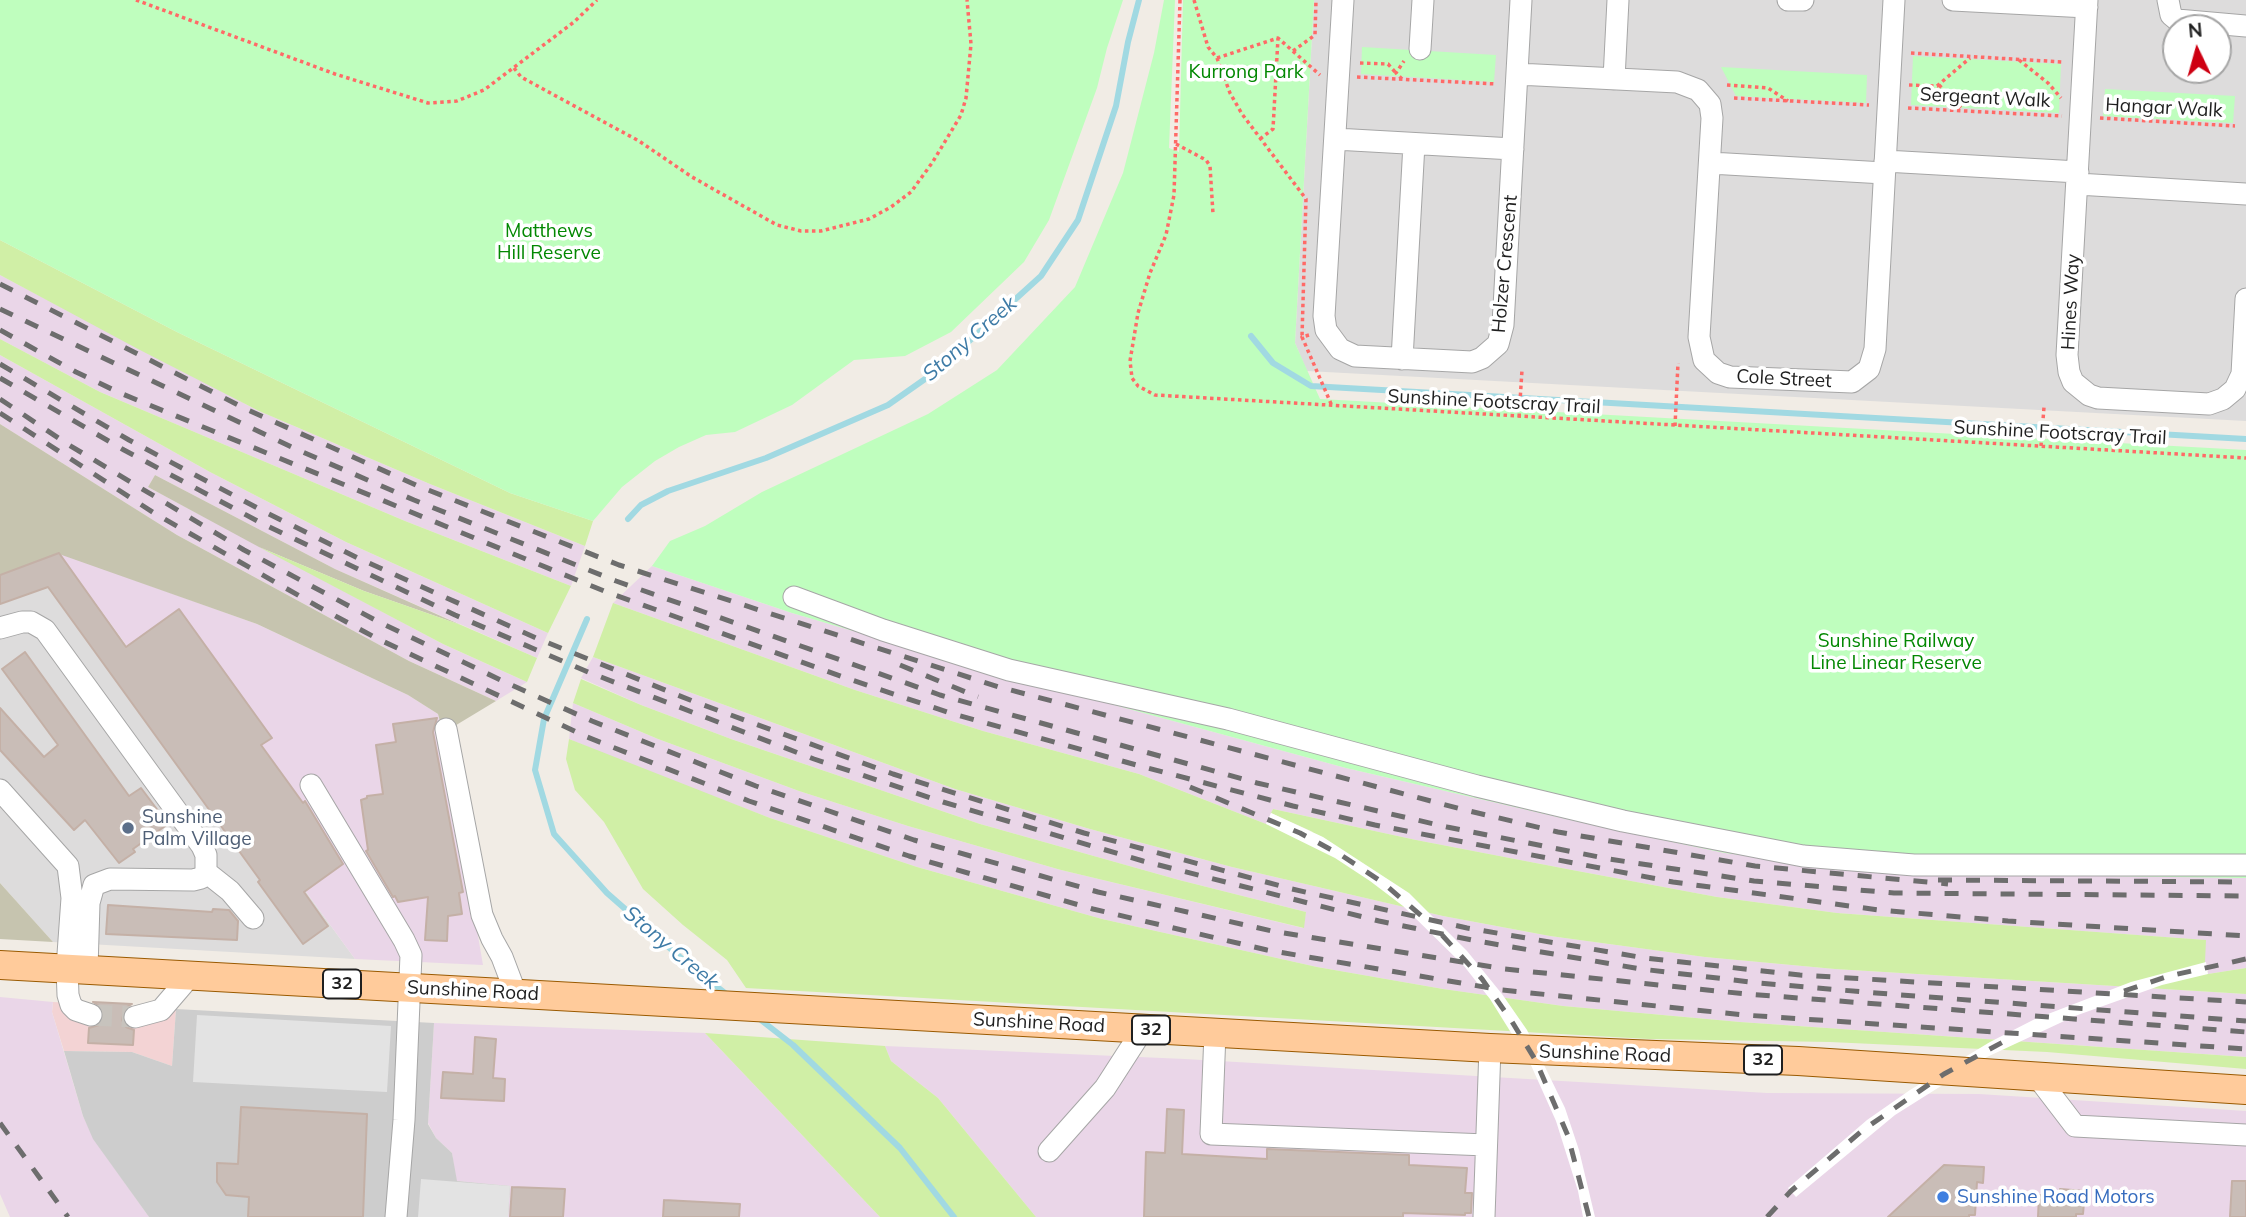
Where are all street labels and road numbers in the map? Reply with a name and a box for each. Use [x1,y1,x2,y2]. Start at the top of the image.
street label: Sergeant Walk [1919,83,2051,113]
street label: Hangar Walk [2105,94,2223,122]
street label: Holzer Crescent [1488,194,1522,334]
street label: Hines Way [2057,253,2085,351]
street label: Cole Street [1736,365,1832,393]
street label: Sunshine Footscray Trail [1387,385,1601,419]
street label: Sunshine Footscray Trail [1953,416,2167,450]
road number: 32 [323,970,361,999]
street label: Sunshine Road [406,976,540,1006]
street label: Sunshine Road [972,1008,1106,1038]
road number: 32 [1132,1015,1170,1044]
street label: Sunshine Road [1539,1040,1671,1068]
road number: 32 [1744,1045,1782,1074]

